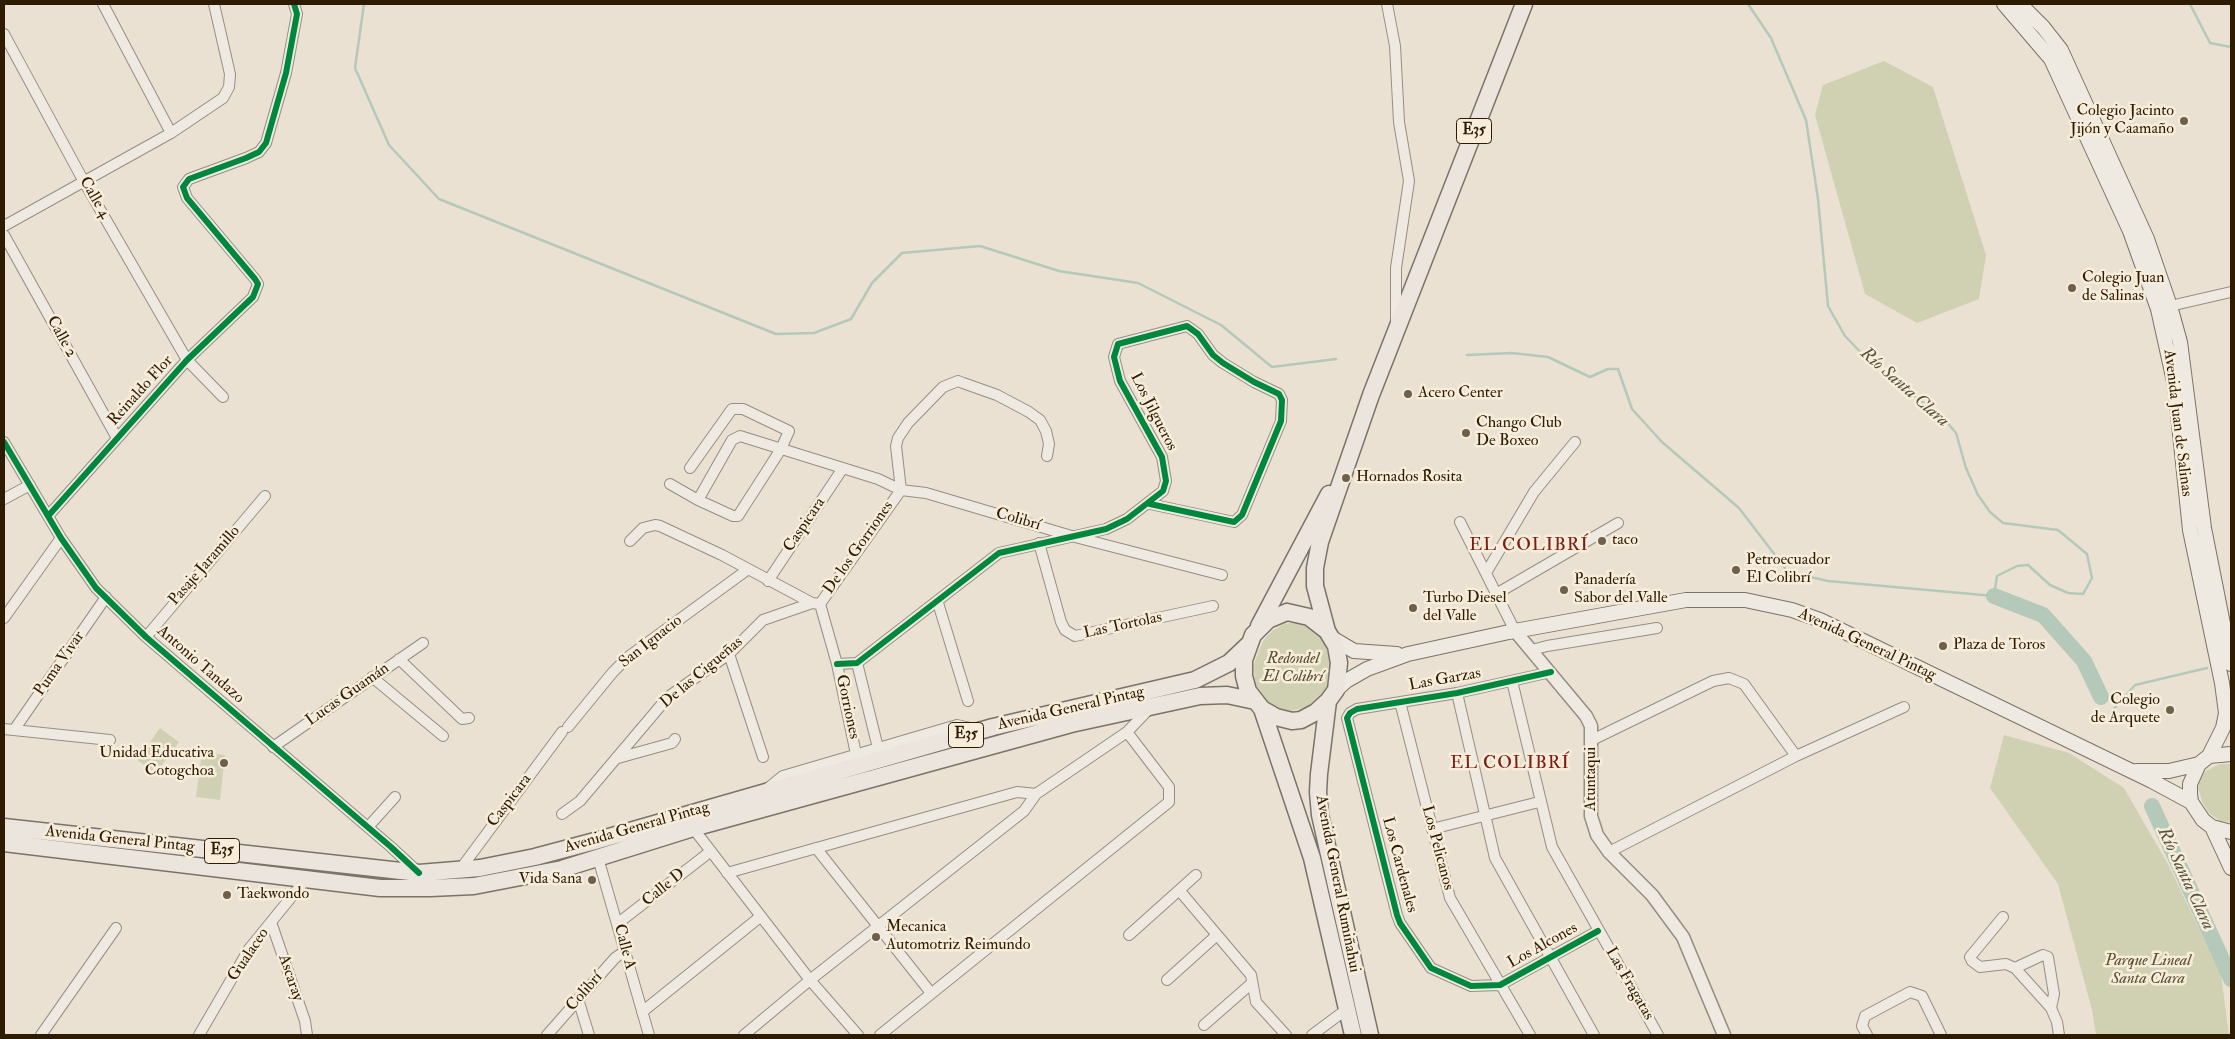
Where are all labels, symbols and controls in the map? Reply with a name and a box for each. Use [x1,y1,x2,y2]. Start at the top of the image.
place label: Colegio Jacinto Jijón y Caamaño [2070,102,2174,140]
marker: Colegio Jacinto Jijón y Caamaño [2178,115,2190,127]
road number: E35 [1456,118,1492,144]
street label: Calle 4 [74,174,114,222]
place label: Colegio Juan de Salinas [2082,269,2164,307]
marker: Colegio Juan de Salinas [2066,282,2078,294]
street label: Calle 2 [42,313,80,361]
water label: Río Santa Clara [1855,344,1953,432]
street label: Avenida Juan de Salinas [2158,348,2196,498]
street label: Reinaldo Flor [104,352,178,430]
street label: Los Jilgueros [1125,370,1181,454]
place label: Acero Center [1418,384,1503,404]
marker: Acero Center [1402,388,1414,400]
place label: Chango Club De Boxeo [1476,414,1562,452]
marker: Chango Club De Boxeo [1460,427,1472,439]
place label: Hornados Rosita [1356,468,1462,488]
marker: Hornados Rosita [1340,472,1352,484]
street label: Caspicara [780,494,830,556]
street label: De los Gorriones [820,498,898,598]
street label: Colibrí [993,504,1043,536]
street label: Pasaje Jaramillo [165,522,245,610]
place label: taco [1612,531,1638,551]
district label: EL COLIBRÍ [1468,535,1590,557]
marker: taco [1596,535,1608,547]
place label: Petroecuador El Colibrí [1746,551,1830,589]
marker: Petroecuador El Colibrí [1730,564,1742,576]
place label: Panadería Sabor del Valle [1574,571,1668,609]
marker: Panadería Sabor del Valle [1558,584,1570,596]
place label: Turbo Diesel del Valle [1423,589,1507,627]
marker: Turbo Diesel del Valle [1407,602,1419,614]
street label: Avenida General Pintag [1795,605,1939,685]
street label: Las Tortolas [1082,608,1164,644]
street label: San Ignacio [616,611,686,673]
street label: Antonio Tandazo [152,622,248,708]
street label: Puma Vivar [31,628,89,700]
street label: De las Cigueñas [657,633,747,713]
place label: Plaza de Toros [1953,636,2045,656]
marker: Plaza de Toros [1937,640,1949,652]
park label: Redondel El Colibrí [1262,650,1324,688]
street label: Lucas Guamán [303,659,393,731]
street label: Las Garzas [1407,664,1483,696]
street label: Gorriones [831,673,863,741]
street label: Avenida General Pintag [996,683,1146,735]
place label: Colegio de Arquete [2091,691,2160,729]
marker: Colegio de Arquete [2164,704,2176,716]
road number: E35 [948,722,984,748]
place label: Unidad Educativa Cotogchoa [99,744,214,782]
street label: Atuntaqui [1582,747,1602,811]
district label: EL COLIBRÍ [1449,753,1571,775]
marker: Unidad Educativa Cotogchoa [218,757,230,769]
street label: Caspicara [484,771,536,831]
street label: Avenida General Rumiñahui [1310,794,1364,974]
street label: Avenida General Pintag [562,798,712,858]
street label: Los Pelicanos [1417,804,1457,892]
street label: Los Cardenales [1377,815,1421,915]
street label: Avenida General Pintag [44,823,196,857]
water label: Río Santa Clara [2152,824,2218,934]
road number: E35 [204,838,240,864]
street label: Calle D [639,865,689,911]
place label: Vida Sana [518,870,582,890]
marker: Vida Sana [586,874,598,886]
place label: Taekwondo [237,885,309,905]
marker: Taekwondo [221,889,233,901]
place label: Mecanica Automotriz Reimundo [886,918,1030,956]
street label: Los Alcones [1505,919,1581,973]
street label: Calle A [609,922,639,972]
street label: Gualaceo [224,925,274,985]
marker: Mecanica Automotriz Reimundo [870,931,882,943]
street label: Las Fragatas [1600,944,1658,1024]
street label: Ascaray [273,952,307,1004]
park label: Parque Lineal Santa Clara [2105,952,2191,990]
street label: Colibrí [563,968,607,1016]

